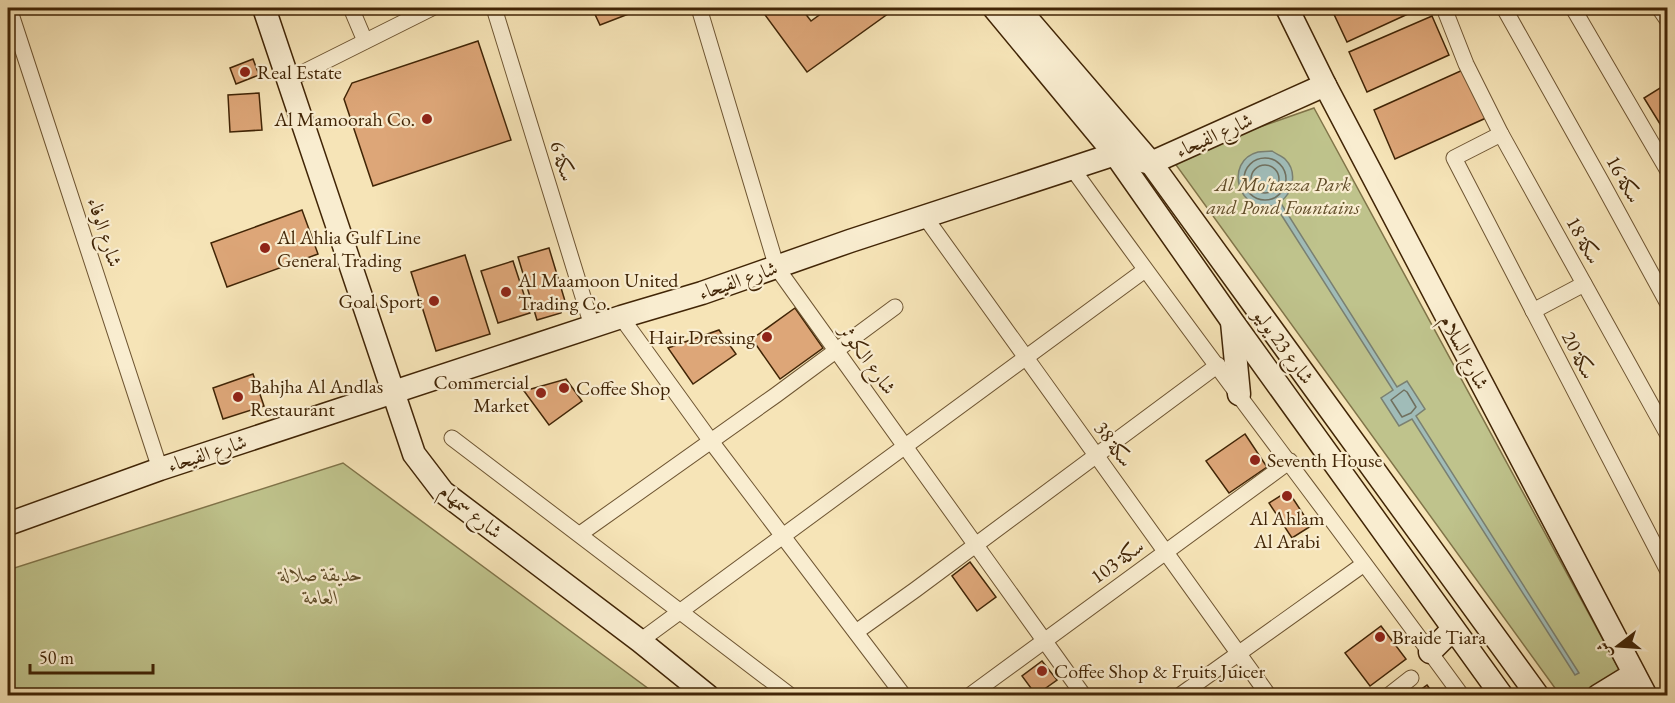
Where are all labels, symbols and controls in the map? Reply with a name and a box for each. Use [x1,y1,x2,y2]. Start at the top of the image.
place label: Real Estate [257,59,342,85]
marker: Real Estate [238,65,252,79]
place label: Al Mamoorah Co. [273,106,415,132]
street label: شارع الفيحاء [1171,106,1259,168]
marker: Al Mamoorah Co. [420,112,434,126]
street label: سكة 6 [545,138,581,184]
street label: سكة 16 [1600,151,1648,207]
park label: Al Mo'tazza Park and Pond Fountains [1205,171,1360,220]
street label: شارع الوفاء [77,194,128,272]
street label: سكة 18 [1560,212,1608,268]
place label: Al Ahlia Gulf Line General Trading [276,224,421,273]
marker: Al Ahlia Gulf Line General Trading [258,241,272,255]
street label: شارع الفيحاء [695,254,783,310]
place label: Al Maamoon United Trading Co. [517,267,679,316]
marker: Al Maamoon United Trading Co. [499,285,513,299]
place label: Goal Sport [339,288,423,314]
marker: Goal Sport [427,294,441,308]
street label: شارع 23 يوليو [1242,301,1320,392]
street label: شارع السلام [1430,310,1495,396]
street label: شارع الكوثر [828,317,902,402]
place label: Hair Dressing [649,324,755,350]
street label: سكة 20 [1556,327,1602,383]
marker: Hair Dressing [760,330,774,344]
place label: Commercial Market [433,369,530,418]
place label: Bahjha Al Andlas Restaurant [250,373,383,422]
place label: Coffee Shop [576,375,670,401]
marker: Coffee Shop [557,381,571,395]
marker: Commercial Market [534,386,548,400]
marker: Bahjha Al Andlas Restaurant [231,390,245,404]
street label: سكة 38 [1089,416,1139,472]
street label: شارع الفيحاء [164,428,252,483]
place label: Seventh House [1267,447,1382,473]
marker: Seventh House [1248,453,1262,467]
street label: شارع سمهام [431,478,508,548]
marker: Al Ahlam Al Arabi [1280,489,1294,503]
place label: Al Ahlam Al Arabi [1248,505,1325,554]
street label: سكة 103 [1085,533,1149,589]
park label: حديقة صلالة العامة [276,561,363,610]
north arrow [1588,616,1648,676]
place label: Braide Tiara [1392,624,1486,650]
marker: Braide Tiara [1373,630,1387,644]
scale bar [30,637,153,675]
text: ش [1592,640,1616,661]
text: 50 m [39,646,74,669]
place label: Coffee Shop & Fruits Juicer [1054,658,1265,684]
marker: Coffee Shop & Fruits Juicer [1035,664,1049,678]

